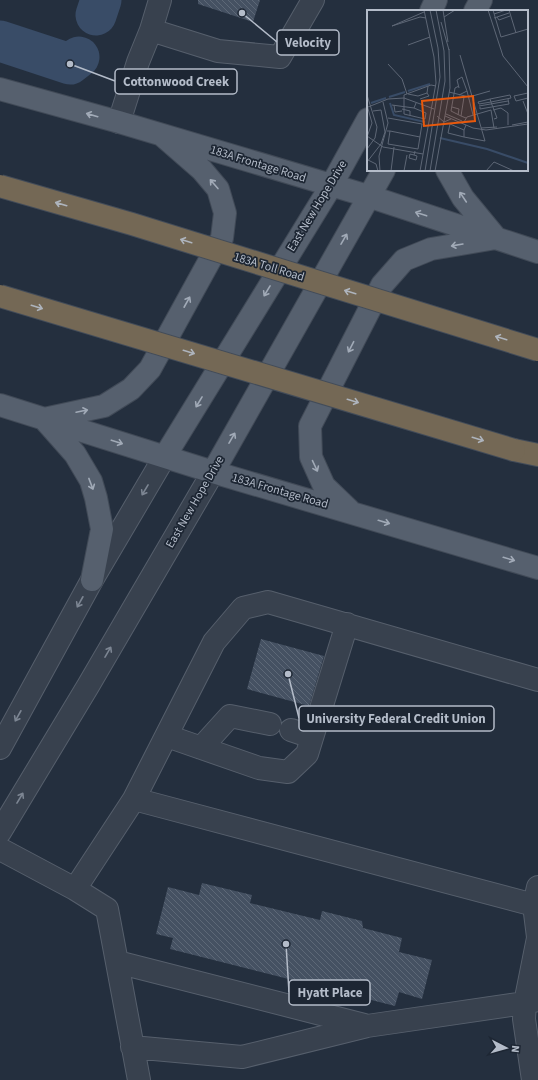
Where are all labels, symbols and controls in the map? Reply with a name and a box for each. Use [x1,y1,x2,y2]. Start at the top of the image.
inset map [367,10,528,171]
callout: Velocity [277,30,339,55]
text: Velocity [284,34,331,52]
callout: Cottonwood Creek [115,69,237,94]
text: Cottonwood Creek [123,73,230,91]
one-way arrow [86,111,99,118]
street label: 183A Frontage Road [208,141,308,187]
street label: East New Hope Drive [283,157,351,255]
one-way arrow [209,178,218,189]
one-way arrow [459,191,467,202]
one-way arrow [55,200,68,207]
one-way arrow [416,209,428,217]
one-way arrow [341,233,349,245]
one-way arrow [179,237,192,244]
one-way arrow [451,241,464,249]
street label: 183A Toll Road [231,248,307,286]
one-way arrow [262,285,270,297]
one-way arrow [344,287,356,295]
one-way arrow [183,296,191,308]
one-way arrow [31,304,44,311]
one-way arrow [494,334,507,341]
one-way arrow [346,341,354,353]
one-way arrow [182,349,195,356]
one-way arrow [194,396,202,408]
one-way arrow [347,398,360,405]
one-way arrow [76,406,89,414]
one-way arrow [228,432,236,444]
one-way arrow [471,436,484,443]
one-way arrow [111,439,124,446]
street label: East New Hope Drive [162,453,228,551]
one-way arrow [312,460,319,472]
street label: 183A Frontage Road [230,469,330,513]
one-way arrow [88,478,96,490]
one-way arrow [141,484,149,496]
one-way arrow [378,519,391,526]
one-way arrow [502,556,515,563]
one-way arrow [75,596,83,608]
one-way arrow [104,646,112,658]
callout: University Federal Credit Union [299,706,494,731]
one-way arrow [13,710,21,722]
text: University Federal Credit Union [306,710,486,728]
one-way arrow [17,792,25,804]
callout: Hyatt Place [289,980,370,1005]
text: Hyatt Place [298,984,363,1002]
north arrow [486,1028,526,1068]
text: N [508,1045,523,1053]

